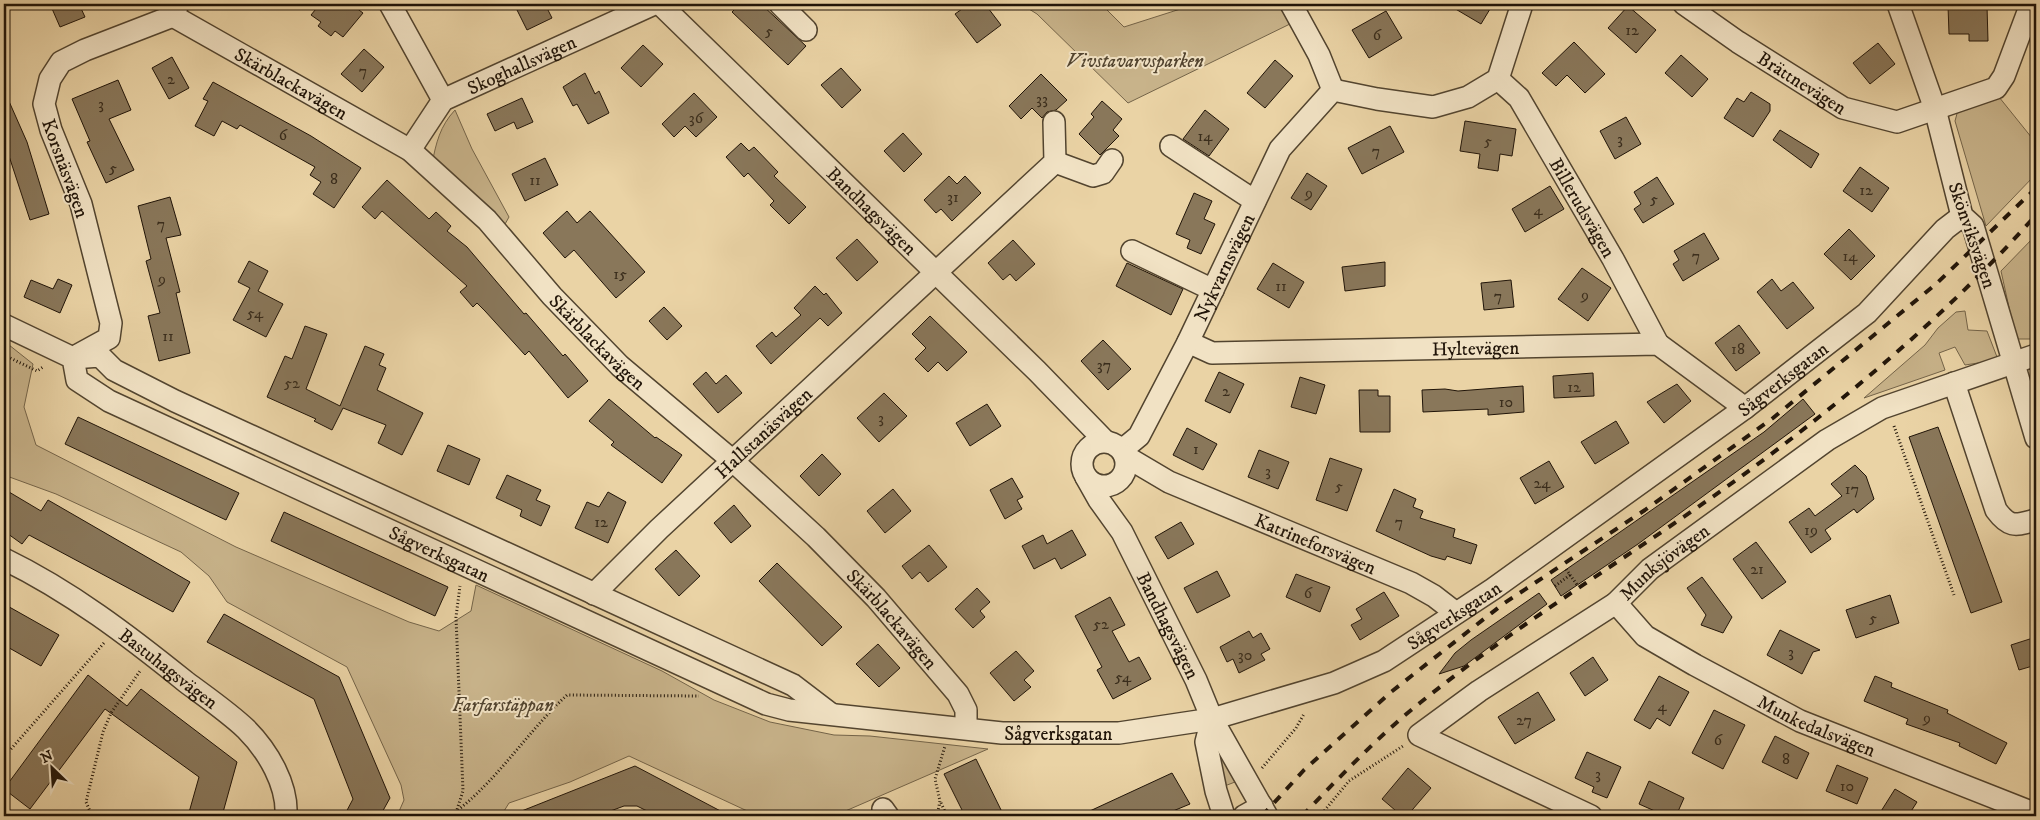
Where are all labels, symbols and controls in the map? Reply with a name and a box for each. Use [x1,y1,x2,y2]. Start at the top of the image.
house number: 12 [1625,20,1639,40]
house number: 5 [765,21,773,41]
house number: 6 [1373,25,1382,45]
street label: Skoghallsvägen [464,31,580,100]
street label: Skärblackavägen [230,43,351,125]
street label: Brättnevägen [1753,47,1850,120]
park label: Vivstavarvsparken [1066,50,1204,74]
house number: 7 [359,61,367,81]
house number: 2 [167,69,175,89]
house number: 33 [1036,89,1048,109]
house number: 3 [98,94,104,114]
house number: 36 [689,108,704,128]
street label: Korsnäsvägen [36,116,93,221]
house number: 6 [279,125,288,145]
house number: 14 [1197,126,1213,146]
house number: 3 [1617,129,1623,149]
house number: 5 [1484,131,1492,151]
house number: 7 [1372,141,1380,161]
street label: Billerudsvägen [1543,154,1620,262]
house number: 5 [109,158,117,178]
street label: Bandhagsvägen [821,163,921,261]
house number: 8 [330,169,338,189]
house number: 11 [529,170,541,190]
street label: Skönviksvägen [1943,179,2001,292]
house number: 12 [1859,180,1873,200]
house number: 9 [1304,183,1313,203]
house number: 31 [947,187,959,207]
house number: 5 [1650,189,1658,209]
house number: 4 [1533,200,1543,220]
street label: Nykvarnsvägen [1190,210,1261,325]
house number: 7 [157,214,165,234]
house number: 7 [1692,246,1700,266]
house number: 14 [1842,246,1858,266]
house number: 15 [613,264,627,284]
house number: 9 [157,269,166,289]
house number: 11 [1275,276,1287,296]
house number: 9 [1580,285,1589,305]
house number: 7 [1494,286,1502,306]
street label: Skärblackavägen [544,290,650,395]
house number: 54 [247,303,264,323]
house number: 11 [162,326,174,346]
street label: Hyltevägen [1432,337,1520,362]
street label: Sågverksgatan [1734,338,1833,422]
house number: 18 [1731,339,1745,359]
house number: 37 [1097,355,1111,375]
house number: 52 [284,373,300,393]
house number: 12 [1567,377,1581,397]
house number: 2 [1222,381,1230,401]
street label: Hallstanäsvägen [711,383,818,484]
house number: 10 [1499,392,1513,412]
house number: 3 [878,408,884,428]
house number: 1 [1193,439,1199,459]
house number: 3 [1265,461,1271,481]
house number: 24 [1533,473,1551,493]
house number: 5 [1335,476,1343,496]
house number: 17 [1845,479,1859,499]
street label: Katrineforsvägen [1251,509,1379,580]
house number: 12 [594,512,608,532]
house number: 7 [1395,512,1403,532]
street label: Munksjövägen [1615,520,1714,606]
house number: 19 [1804,520,1818,540]
street label: Sågverksgatan [385,522,493,588]
house number: 21 [1750,559,1764,579]
street label: Skärblackavägen [841,565,942,675]
street label: Bandhagsvägen [1131,569,1204,683]
street label: Sågverksgatan [1403,577,1506,656]
house number: 6 [1304,583,1313,603]
house number: 5 [1869,608,1877,628]
house number: 52 [1093,614,1109,634]
street label: Bastuhagsvägen [114,624,222,715]
house number: 3 [1788,642,1794,662]
house number: 30 [1238,645,1252,665]
house number: 54 [1115,667,1132,687]
street label: Munkedalsvägen [1753,691,1879,763]
park label: Farfarstäppan [452,694,554,718]
house number: 4 [1657,696,1667,716]
house number: 9 [1922,708,1931,728]
house number: 27 [1516,710,1532,730]
street label: Sågverksgatan [1004,723,1113,746]
house number: 6 [1714,730,1723,750]
north arrow [28,742,78,792]
text: N [38,746,56,768]
house number: 8 [1782,749,1790,769]
house number: 3 [1595,764,1601,784]
house number: 10 [1840,776,1854,796]

